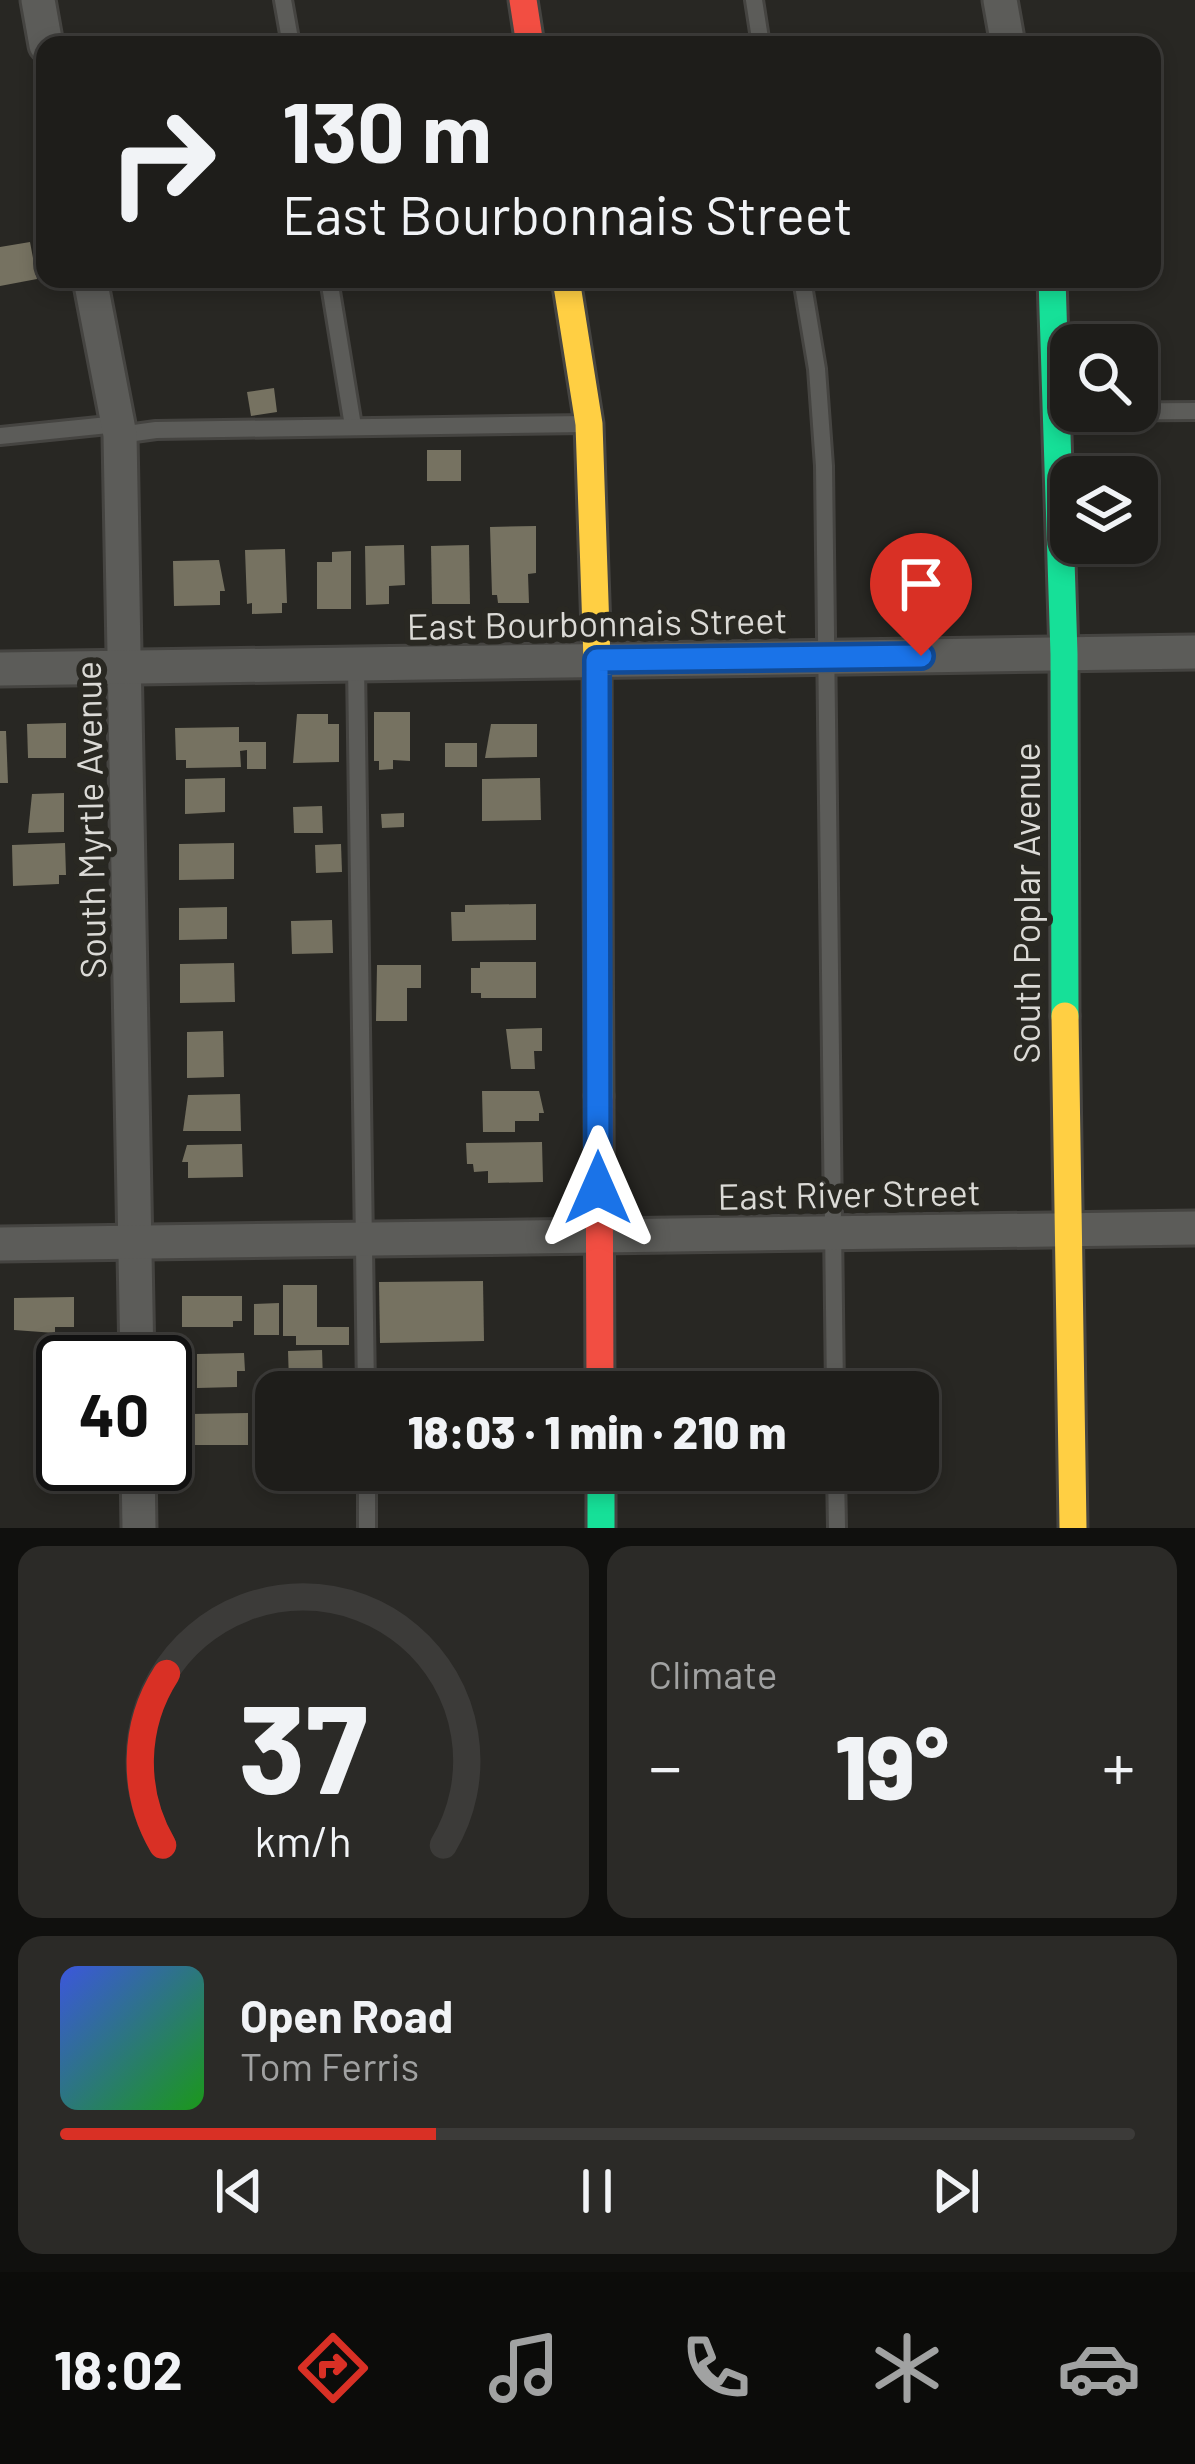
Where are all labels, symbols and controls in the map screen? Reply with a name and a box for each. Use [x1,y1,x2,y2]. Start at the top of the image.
text: 130 m [282,79,492,180]
icon: right [84,84,240,240]
text: East Bourbonnais Street [282,181,853,246]
map controls [1050,324,1158,564]
button: search [1050,324,1158,432]
button: layers [1050,456,1158,564]
pin [870,533,972,656]
icon: arrive [888,551,954,617]
street label: East Bourbonnais Street [406,597,788,647]
street label: South Myrtle Avenue [65,661,113,979]
street label: South Poplar Avenue [1004,742,1047,1064]
position arrow [535,1125,661,1251]
street label: East River Street [717,1169,981,1217]
speed limit sign: 40 [36,1335,192,1491]
text: 18:03 · 1 min · 210 m [408,1404,786,1458]
text: Climate [649,1650,778,1697]
text: 37 [239,1669,368,1819]
text: 19° [835,1710,949,1818]
text: − [649,1725,682,1804]
text: + [1102,1725,1135,1804]
text: km/h [255,1814,352,1866]
text: Open Road [240,1988,453,2042]
text: Tom Ferris [240,2042,419,2089]
icon: previous [206,2158,272,2224]
icon: pause [564,2158,630,2224]
icon: next [923,2158,989,2224]
icon: directions [291,2326,375,2410]
icon: music [482,2326,566,2410]
icon: phone [674,2326,758,2410]
icon: climate [865,2326,949,2410]
icon: car [1057,2326,1141,2410]
text: 18:02 [54,2336,183,2401]

